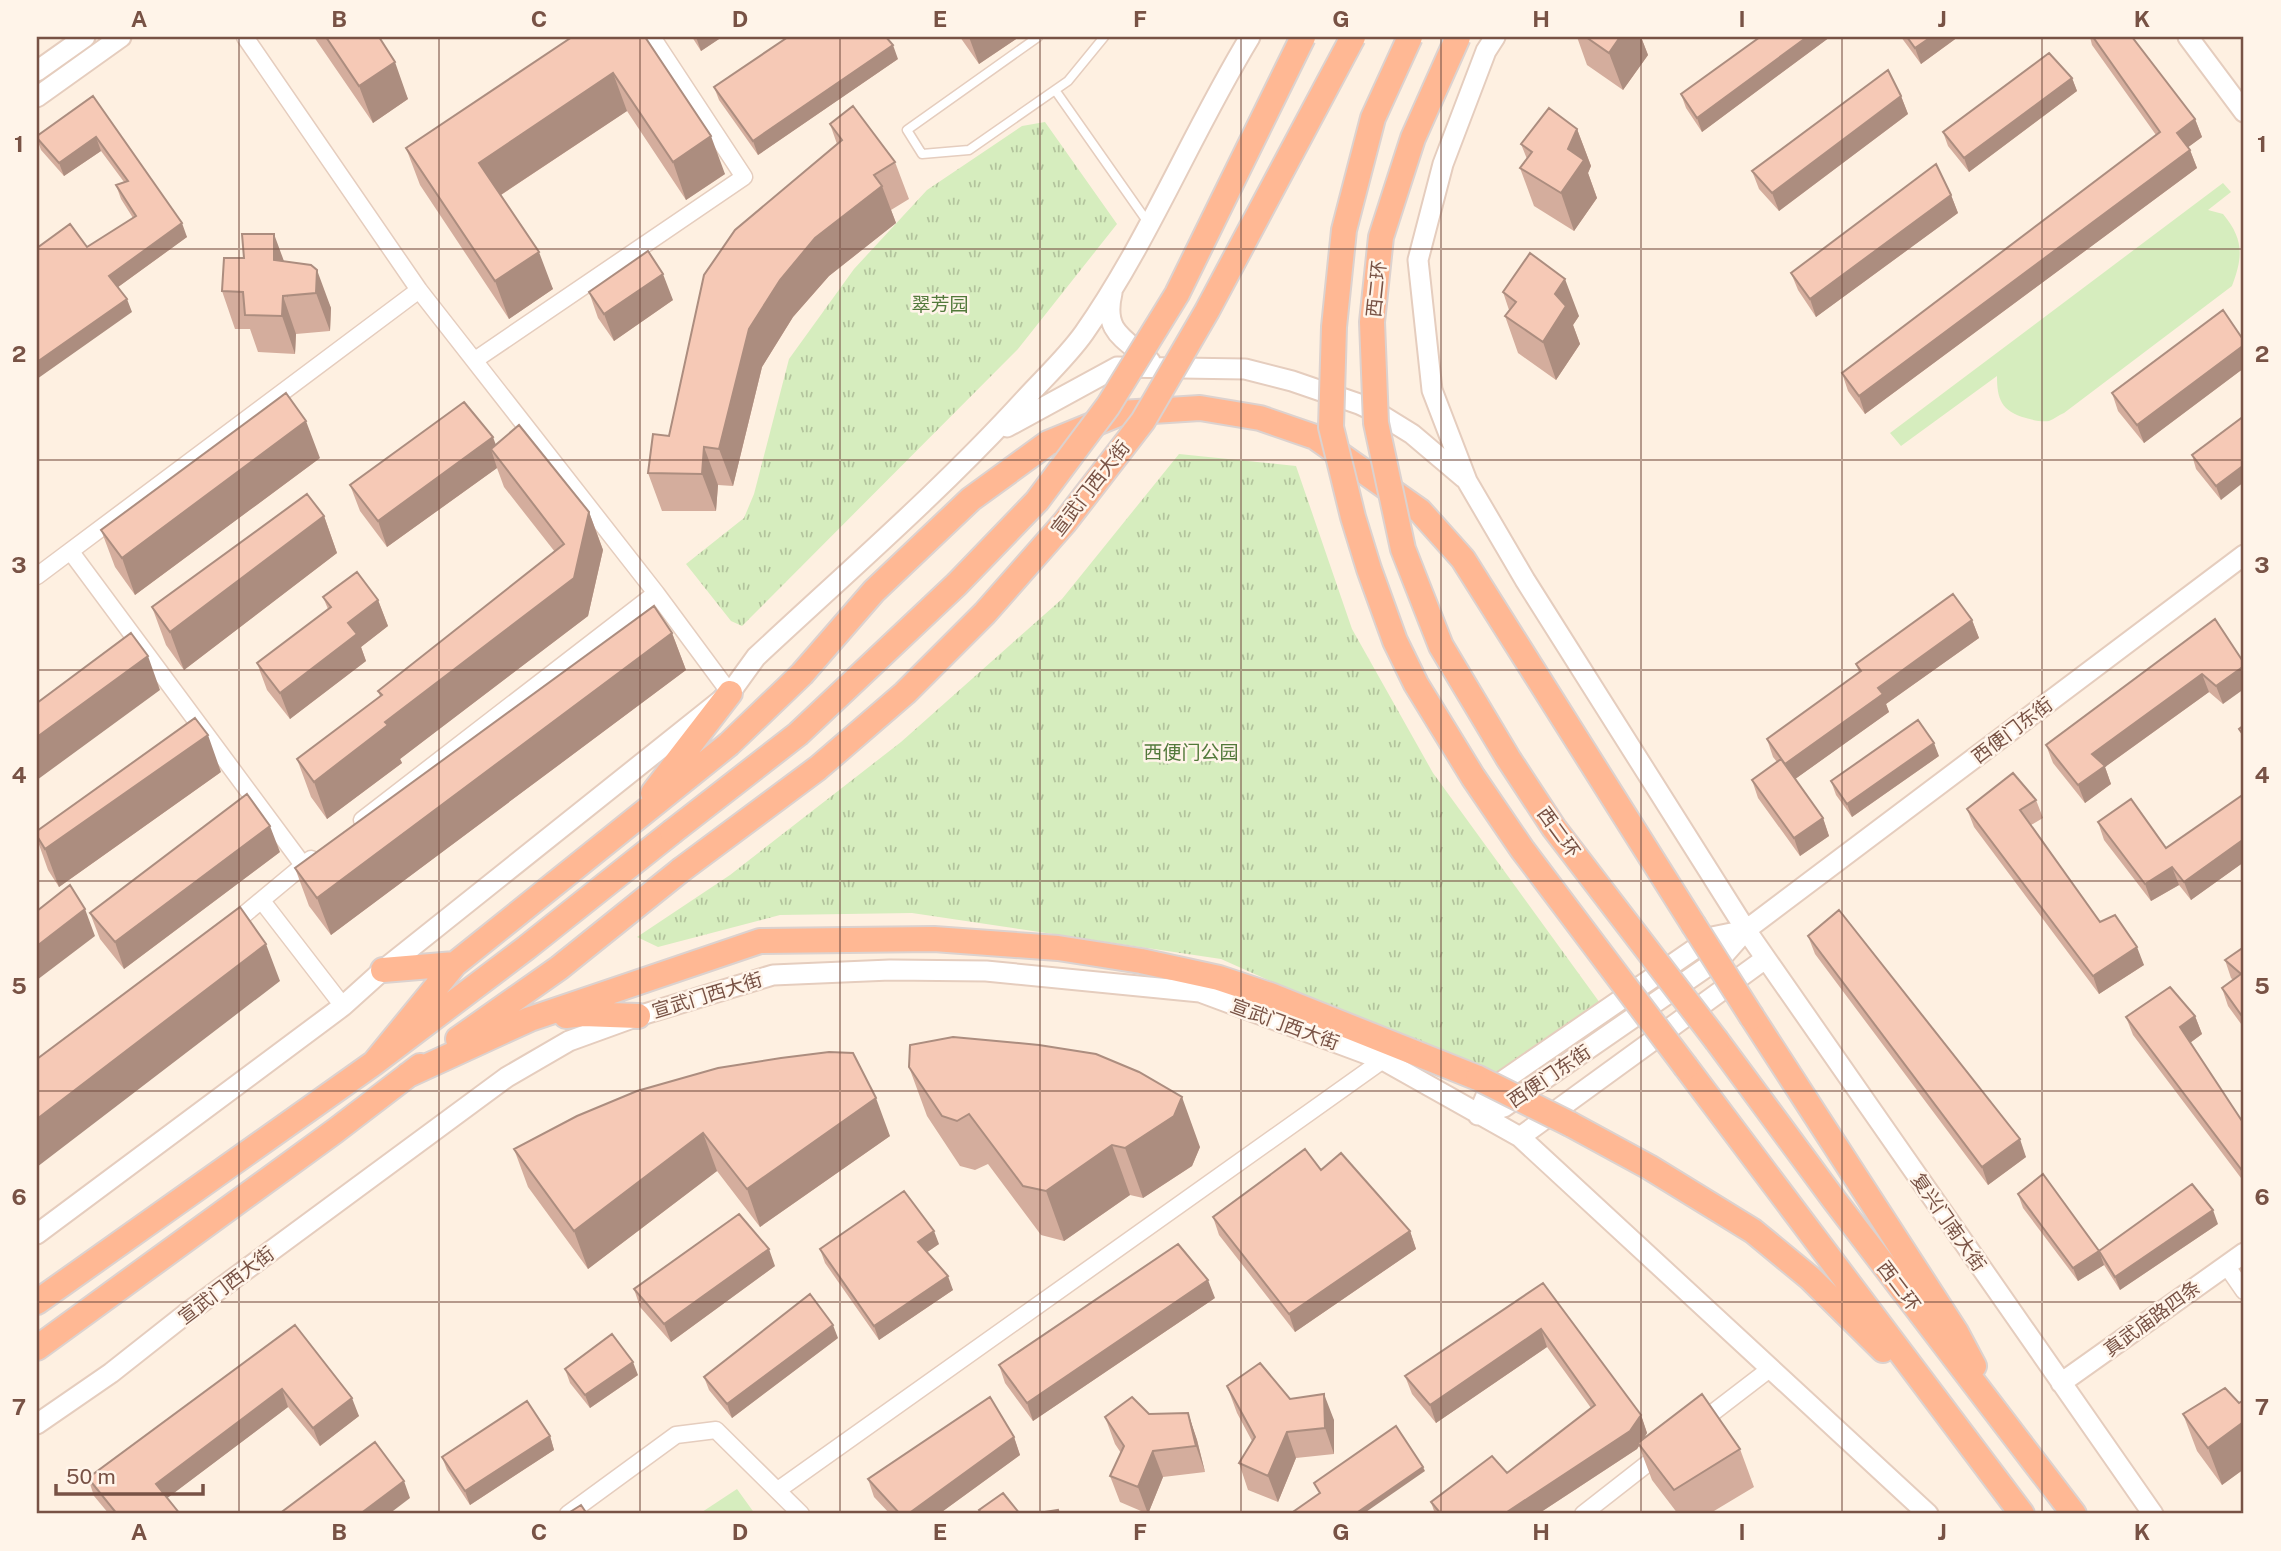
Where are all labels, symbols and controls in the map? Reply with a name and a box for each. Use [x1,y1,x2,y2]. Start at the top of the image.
text: A [131,5,148,32]
text: B [331,5,347,32]
text: C [531,5,547,32]
text: D [732,5,748,32]
text: E [933,5,947,32]
text: F [1133,5,1147,32]
text: G [1332,5,1350,32]
text: H [1532,5,1550,32]
text: I [1738,5,1746,32]
text: J [1937,5,1947,32]
text: K [2134,5,2150,32]
text: 1 [14,130,24,157]
text: 1 [2257,130,2267,157]
street label: 西二环 [1362,259,1390,319]
park label: 翠芳园 [911,293,969,315]
text: 2 [12,340,26,367]
text: 2 [2255,340,2269,367]
street label: 宣武门西大街 [1046,436,1134,540]
text: 3 [11,551,27,578]
text: 3 [2254,551,2270,578]
street label: 西便门东街 [1967,693,2057,767]
park label: 西便门公园 [1143,741,1239,763]
text: 4 [11,761,27,788]
text: 4 [2254,761,2270,788]
street label: 西二环 [1533,802,1585,862]
street label: 宣武门西大街 [649,968,765,1022]
text: 5 [11,972,27,999]
text: 5 [2254,972,2270,999]
street label: 宣武门西大街 [1228,994,1342,1054]
street label: 西便门东街 [1503,1040,1595,1112]
street label: 复兴门南大街 [1907,1169,1991,1275]
text: 6 [11,1183,27,1210]
text: 6 [2254,1183,2270,1210]
street label: 宣武门西大街 [174,1242,278,1328]
street label: 西二环 [1873,1257,1925,1315]
street label: 真武庙路四条 [2099,1276,2205,1360]
text: 7 [12,1393,26,1420]
text: 7 [2255,1393,2269,1420]
scale bar [56,1453,203,1497]
text: 50 m [66,1464,116,1489]
text: A [131,1518,148,1545]
text: B [331,1518,347,1545]
text: C [531,1518,547,1545]
text: D [732,1518,748,1545]
text: E [933,1518,947,1545]
text: F [1133,1518,1147,1545]
text: G [1332,1518,1350,1545]
text: H [1532,1518,1550,1545]
text: I [1738,1518,1746,1545]
text: J [1937,1518,1947,1545]
text: K [2134,1518,2150,1545]

